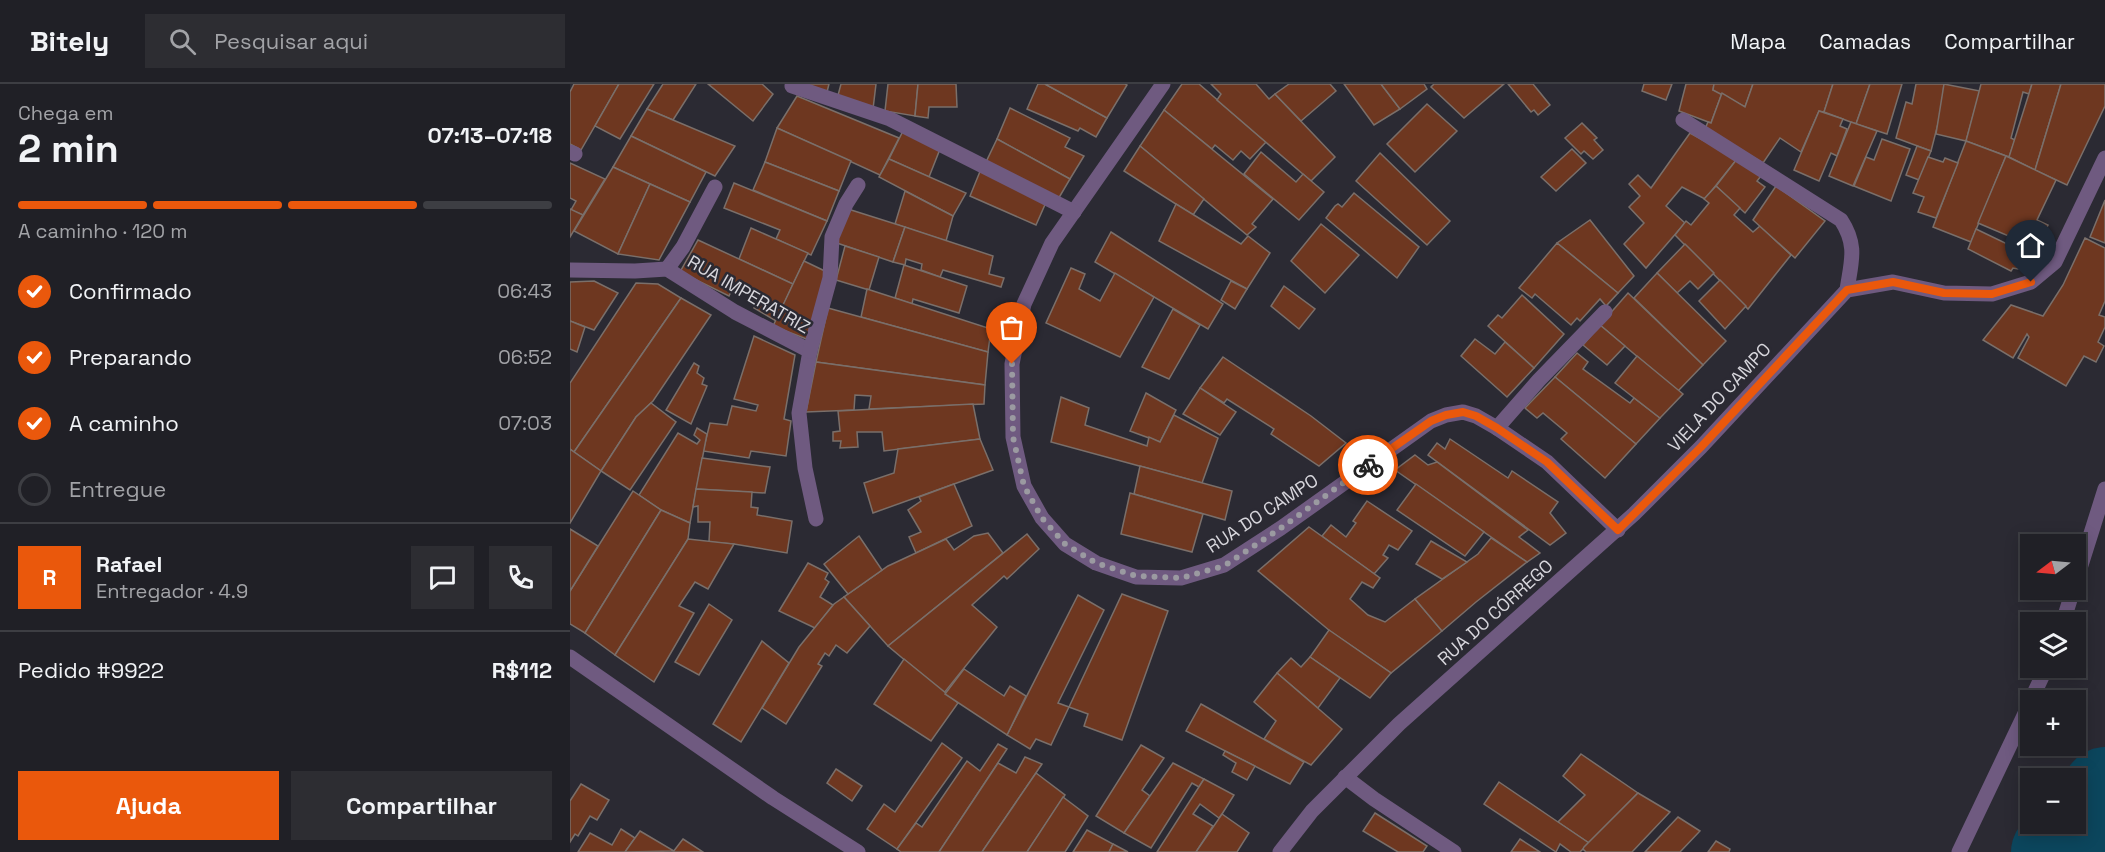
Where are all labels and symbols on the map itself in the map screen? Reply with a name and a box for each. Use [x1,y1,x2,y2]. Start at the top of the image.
pin [2005,220,2056,282]
street label: RUA IMPERATRIZ [684,250,814,338]
pin [986,302,1037,364]
street label: VIELA DO CAMPO [1662,338,1776,456]
courier [1338,435,1398,495]
street label: RUA DO CAMPO [1202,468,1322,558]
north arrow [2020,534,2086,600]
street label: RUA DO CÓRREGO [1432,554,1558,670]

